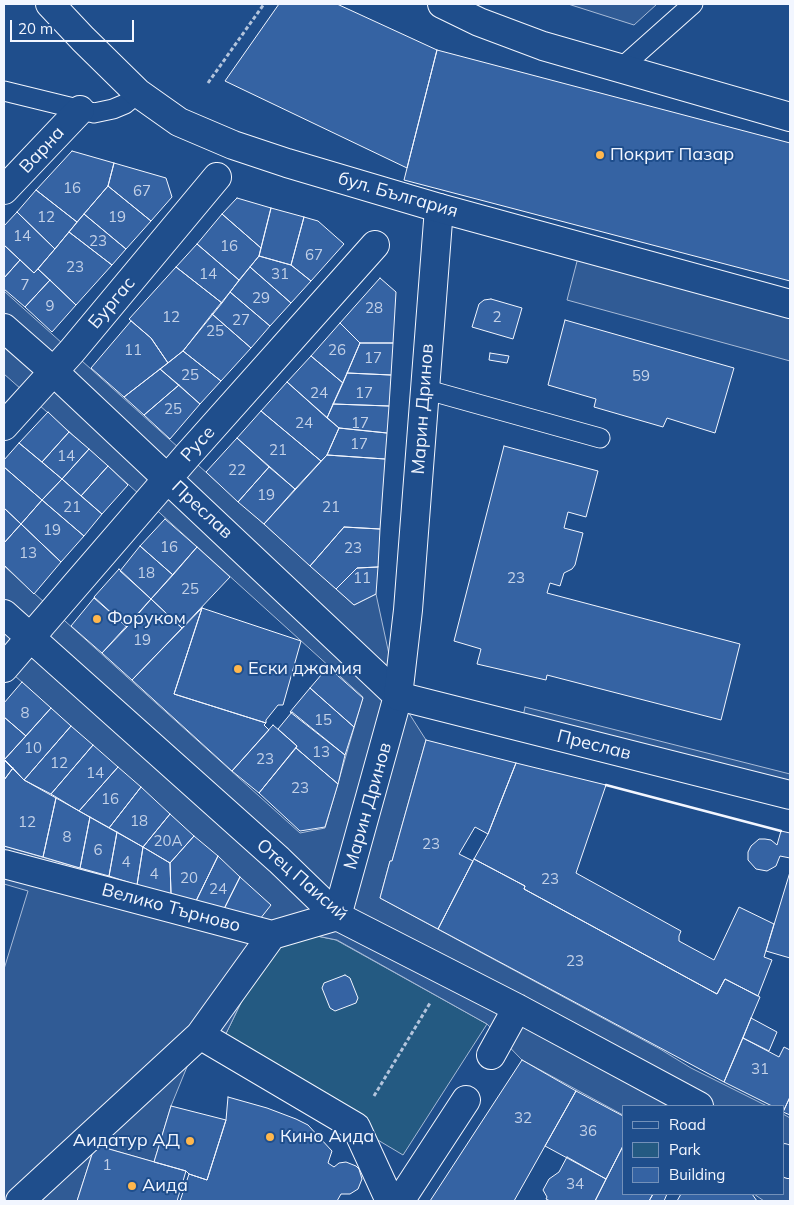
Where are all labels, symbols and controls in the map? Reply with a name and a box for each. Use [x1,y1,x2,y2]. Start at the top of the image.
scale bar [12,10,136,42]
text: 20 m [18,19,53,38]
street label: Варна [15,122,69,178]
place label: Покрит Пазар [610,144,734,166]
marker: Покрит Пазар [594,149,606,161]
street label: бул. България [336,168,460,222]
house number: 16 [63,179,81,197]
house number: 67 [133,182,151,200]
house number: 12 [37,208,55,226]
house number: 19 [108,208,126,226]
house number: 14 [13,227,31,245]
house number: 23 [89,232,107,250]
house number: 16 [220,237,238,255]
house number: 67 [305,246,323,264]
house number: 23 [66,258,84,276]
house number: 14 [199,265,217,283]
house number: 31 [271,265,289,283]
street label: Бургас [84,273,140,333]
house number: 7 [21,276,29,294]
house number: 29 [252,289,270,307]
house number: 9 [46,297,54,315]
house number: 28 [365,299,383,317]
house number: 12 [162,308,180,326]
house number: 2 [493,308,501,326]
house number: 27 [232,311,250,329]
house number: 25 [206,322,224,340]
house number: 11 [124,341,142,359]
house number: 26 [328,341,346,359]
street label: Марин Дринов [408,343,438,475]
house number: 17 [364,349,382,367]
house number: 25 [181,366,199,384]
house number: 59 [632,367,650,385]
house number: 24 [310,384,328,402]
house number: 17 [355,384,373,402]
house number: 25 [164,400,182,418]
house number: 24 [295,414,313,432]
house number: 17 [351,414,369,432]
street label: Русе [176,422,220,466]
house number: 17 [350,435,368,453]
house number: 21 [269,441,287,459]
house number: 14 [57,447,75,465]
house number: 22 [228,461,246,479]
street label: Преслав [167,476,237,544]
house number: 19 [257,486,275,504]
house number: 21 [63,498,81,516]
house number: 21 [322,498,340,516]
house number: 19 [43,521,61,539]
house number: 16 [160,538,178,556]
house number: 23 [344,539,362,557]
house number: 13 [19,544,37,562]
house number: 18 [137,564,155,582]
house number: 11 [353,569,371,587]
house number: 23 [507,569,525,587]
house number: 25 [181,580,199,598]
place label: Форуком [107,608,186,630]
marker: Форуком [91,613,103,625]
house number: 19 [133,631,151,649]
place label: Ески джамия [248,658,362,680]
marker: Ески джамия [232,663,244,675]
house number: 8 [21,704,29,722]
house number: 15 [314,711,332,729]
street label: Преслав [555,725,633,765]
house number: 10 [24,739,42,757]
street label: Марин Дринов [340,740,396,872]
house number: 13 [312,743,330,761]
house number: 23 [256,750,274,768]
house number: 12 [50,754,68,772]
house number: 14 [86,764,104,782]
house number: 23 [291,779,309,797]
house number: 16 [101,790,119,808]
house number: 18 [130,812,148,830]
house number: 12 [18,813,36,831]
house number: 8 [63,828,71,846]
house number: 20А [153,832,183,850]
street label: Отец Паисий [252,835,352,925]
house number: 23 [422,835,440,853]
house number: 6 [94,841,102,859]
house number: 4 [122,853,130,871]
house number: 4 [150,865,158,883]
house number: 20 [180,869,198,887]
house number: 23 [541,870,559,888]
street label: Велико Търново [99,879,243,937]
house number: 24 [209,880,227,898]
house number: 23 [566,952,584,970]
house number: 31 [751,1060,769,1078]
legend [622,1105,784,1195]
house number: 32 [514,1109,532,1127]
text: Road [669,1115,706,1134]
house number: 36 [579,1122,597,1140]
place label: Кино Аида [280,1126,374,1148]
place label: Аидатур АД [73,1130,180,1152]
marker: Кино Аида [264,1131,276,1143]
marker: Аидатур АД [184,1135,196,1147]
text: Park [669,1140,701,1159]
house number: 1 [103,1156,111,1174]
text: Building [669,1165,725,1184]
place label: Аида [142,1175,188,1197]
house number: 34 [566,1175,584,1193]
marker: Аида [126,1180,138,1192]

